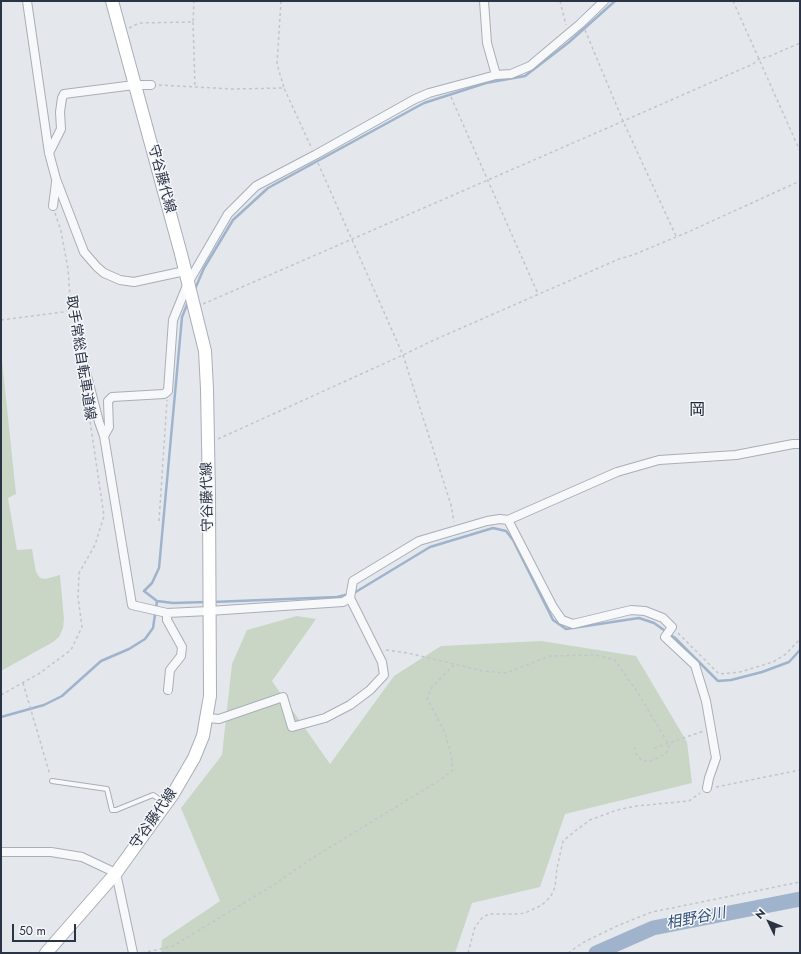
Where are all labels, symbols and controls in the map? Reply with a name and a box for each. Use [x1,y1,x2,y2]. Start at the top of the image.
street label: 守谷藤代線 [144,143,178,215]
street label: 取手常総自転車道線 [62,294,98,422]
district label: 岡 [689,401,705,421]
street label: 守谷藤代線 [199,462,217,532]
street label: 守谷藤代線 [127,786,181,852]
north arrow [749,902,789,942]
water label: 相野谷川 [665,904,727,934]
text: N [751,905,769,922]
scale bar [14,916,78,942]
text: 50 m [19,922,46,940]

